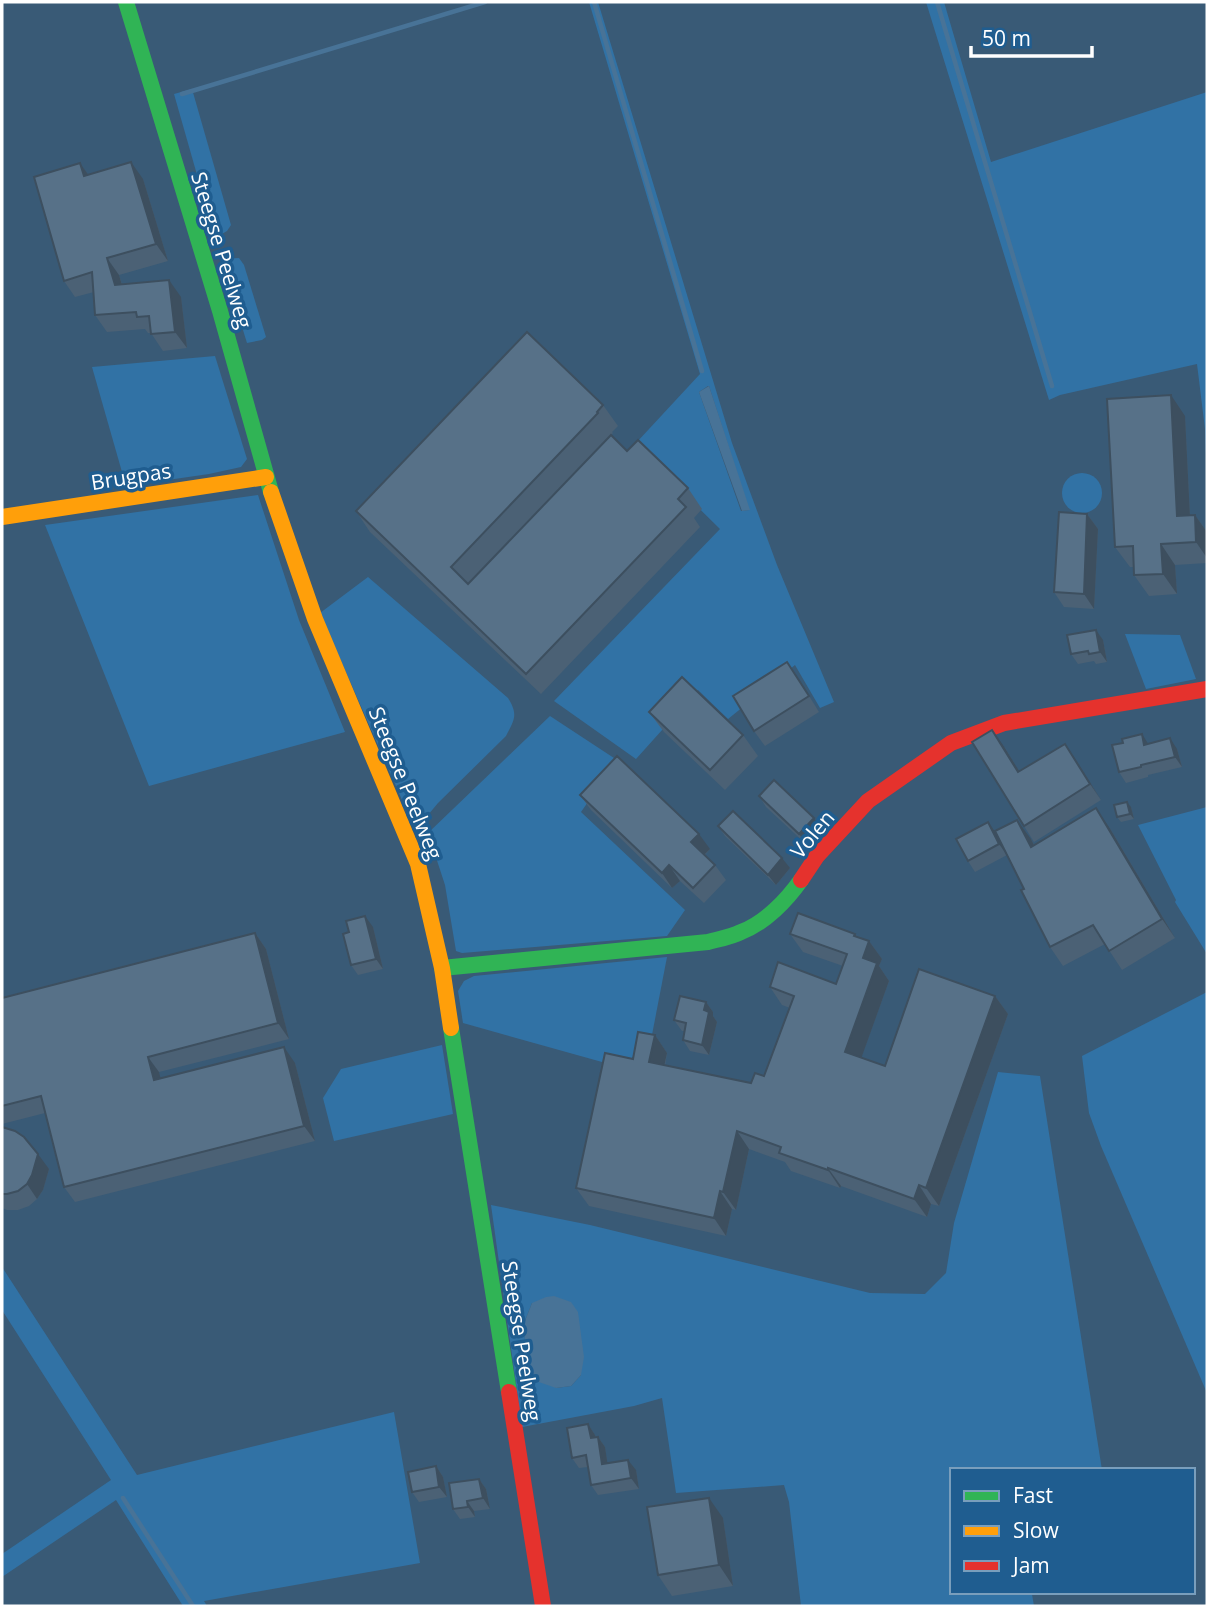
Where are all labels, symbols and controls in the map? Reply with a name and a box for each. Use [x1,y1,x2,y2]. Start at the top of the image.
scale bar [971,14,1092,58]
text: 50 m [982,24,1031,52]
street label: Steegse Peelweg [185,168,259,332]
street label: Brugpas [89,456,173,496]
street label: Steegse Peelweg [363,703,449,863]
street label: Volen [784,804,840,864]
street label: Steegse Peelweg [495,1259,549,1423]
legend [950,1468,1195,1594]
text: Fast [1013,1481,1053,1509]
text: Slow [1013,1516,1059,1544]
text: Jam [1011,1551,1050,1579]

